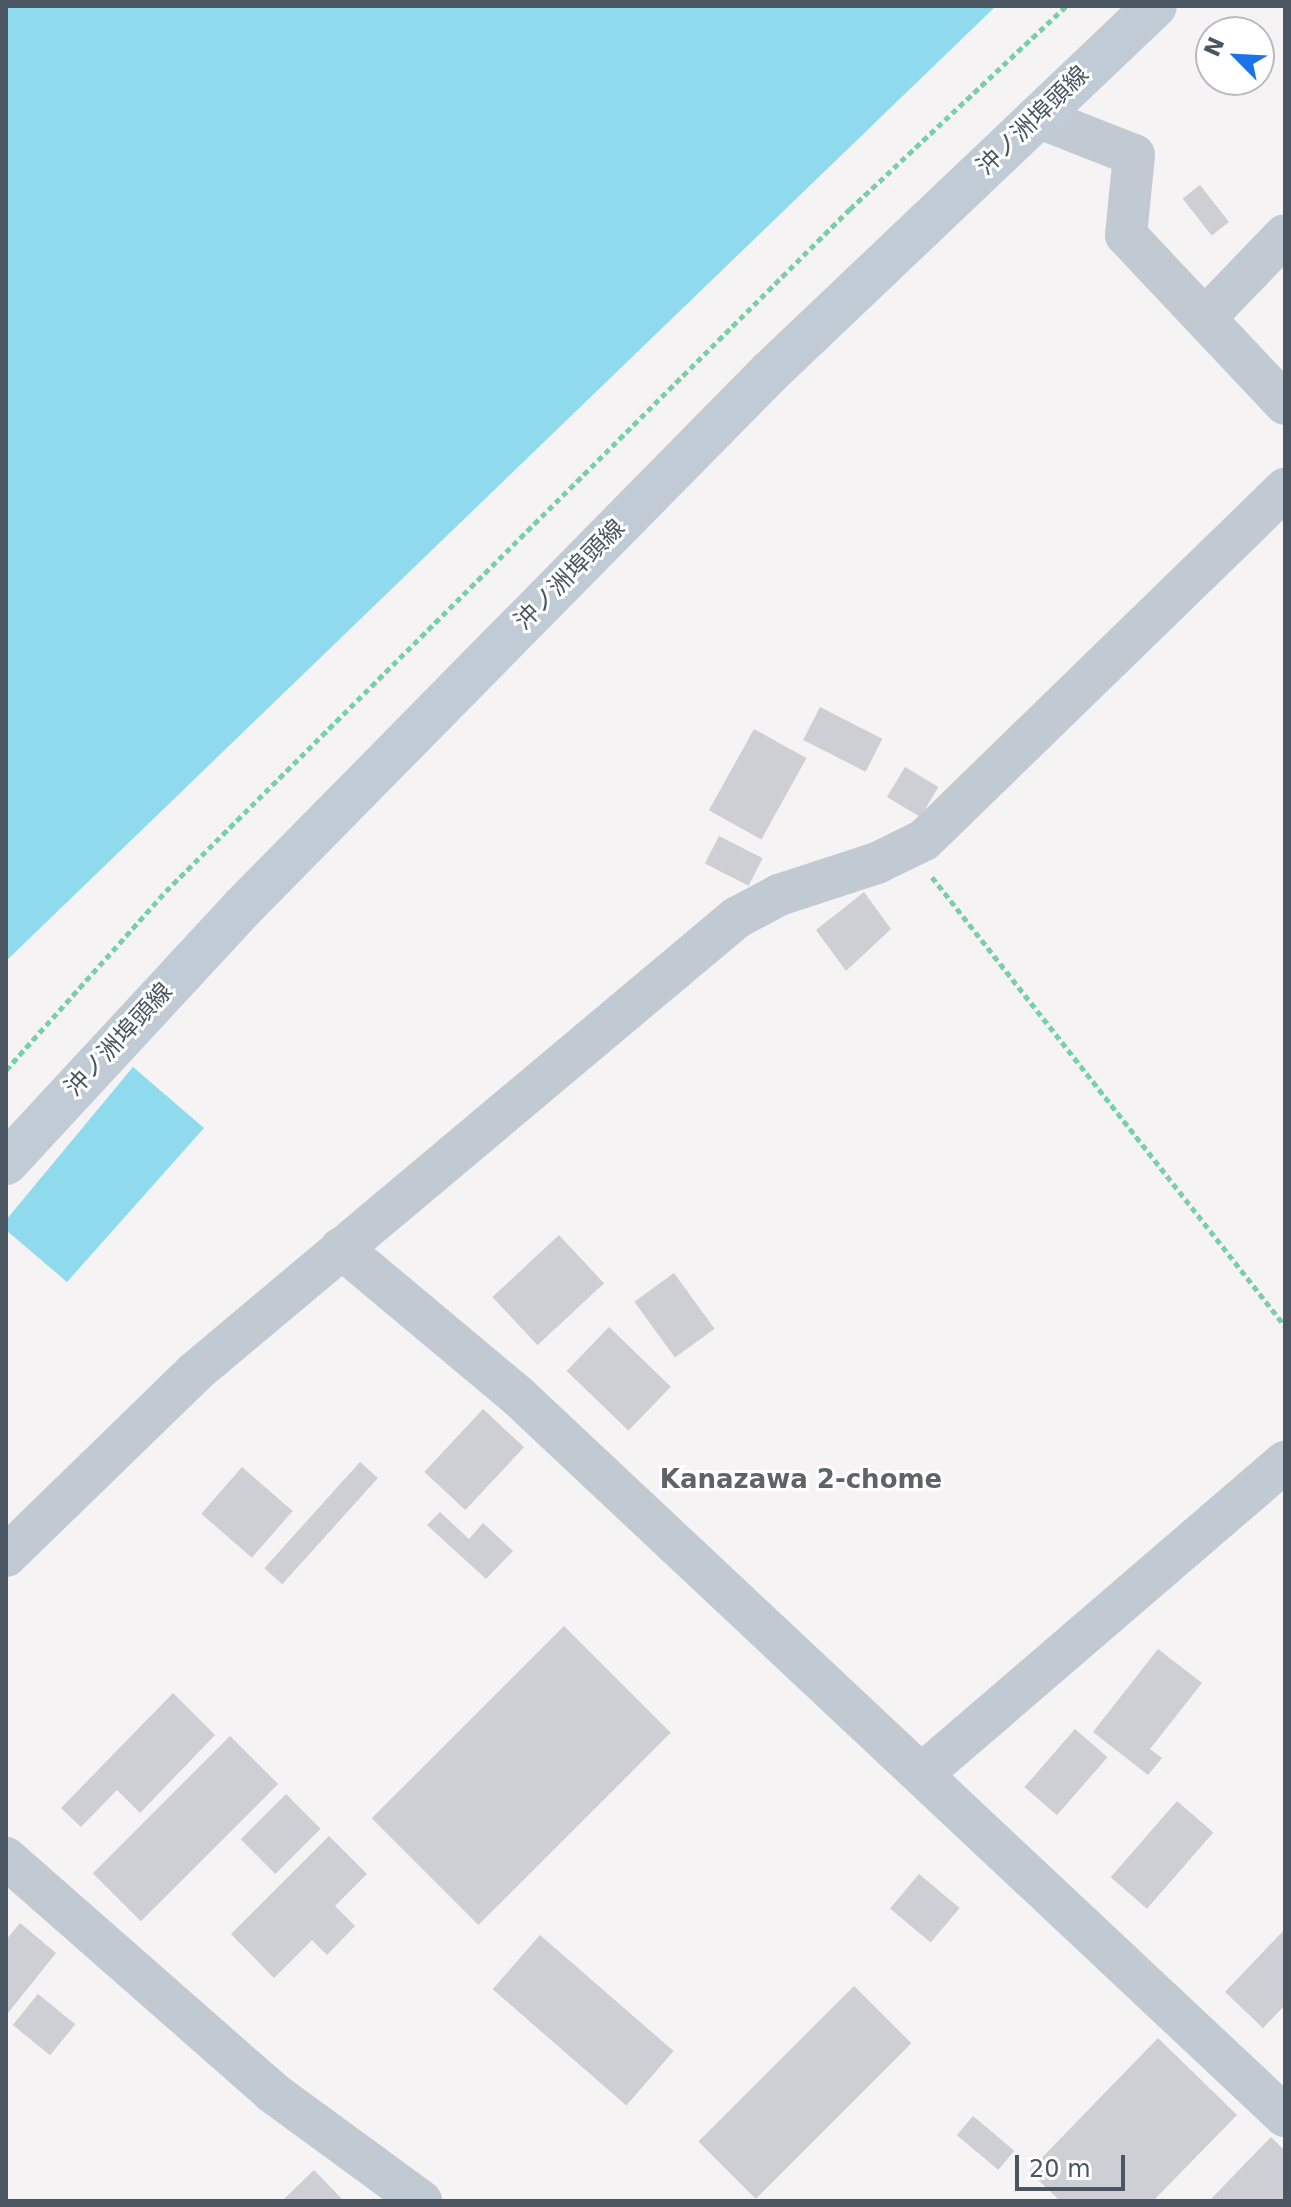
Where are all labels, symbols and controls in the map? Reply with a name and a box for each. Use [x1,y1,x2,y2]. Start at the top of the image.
north arrow [1195,16,1275,96]
text: N [1199,33,1230,60]
street label: 沖ノ洲埠頭線 [971,61,1095,181]
street label: 沖ノ洲埠頭線 [509,514,631,636]
street label: 沖ノ洲埠頭線 [59,978,179,1102]
district label: Kanazawa 2-chome [660,1464,942,1496]
scale bar [1019,2139,1129,2189]
text: 20 m [1029,2155,1091,2183]

